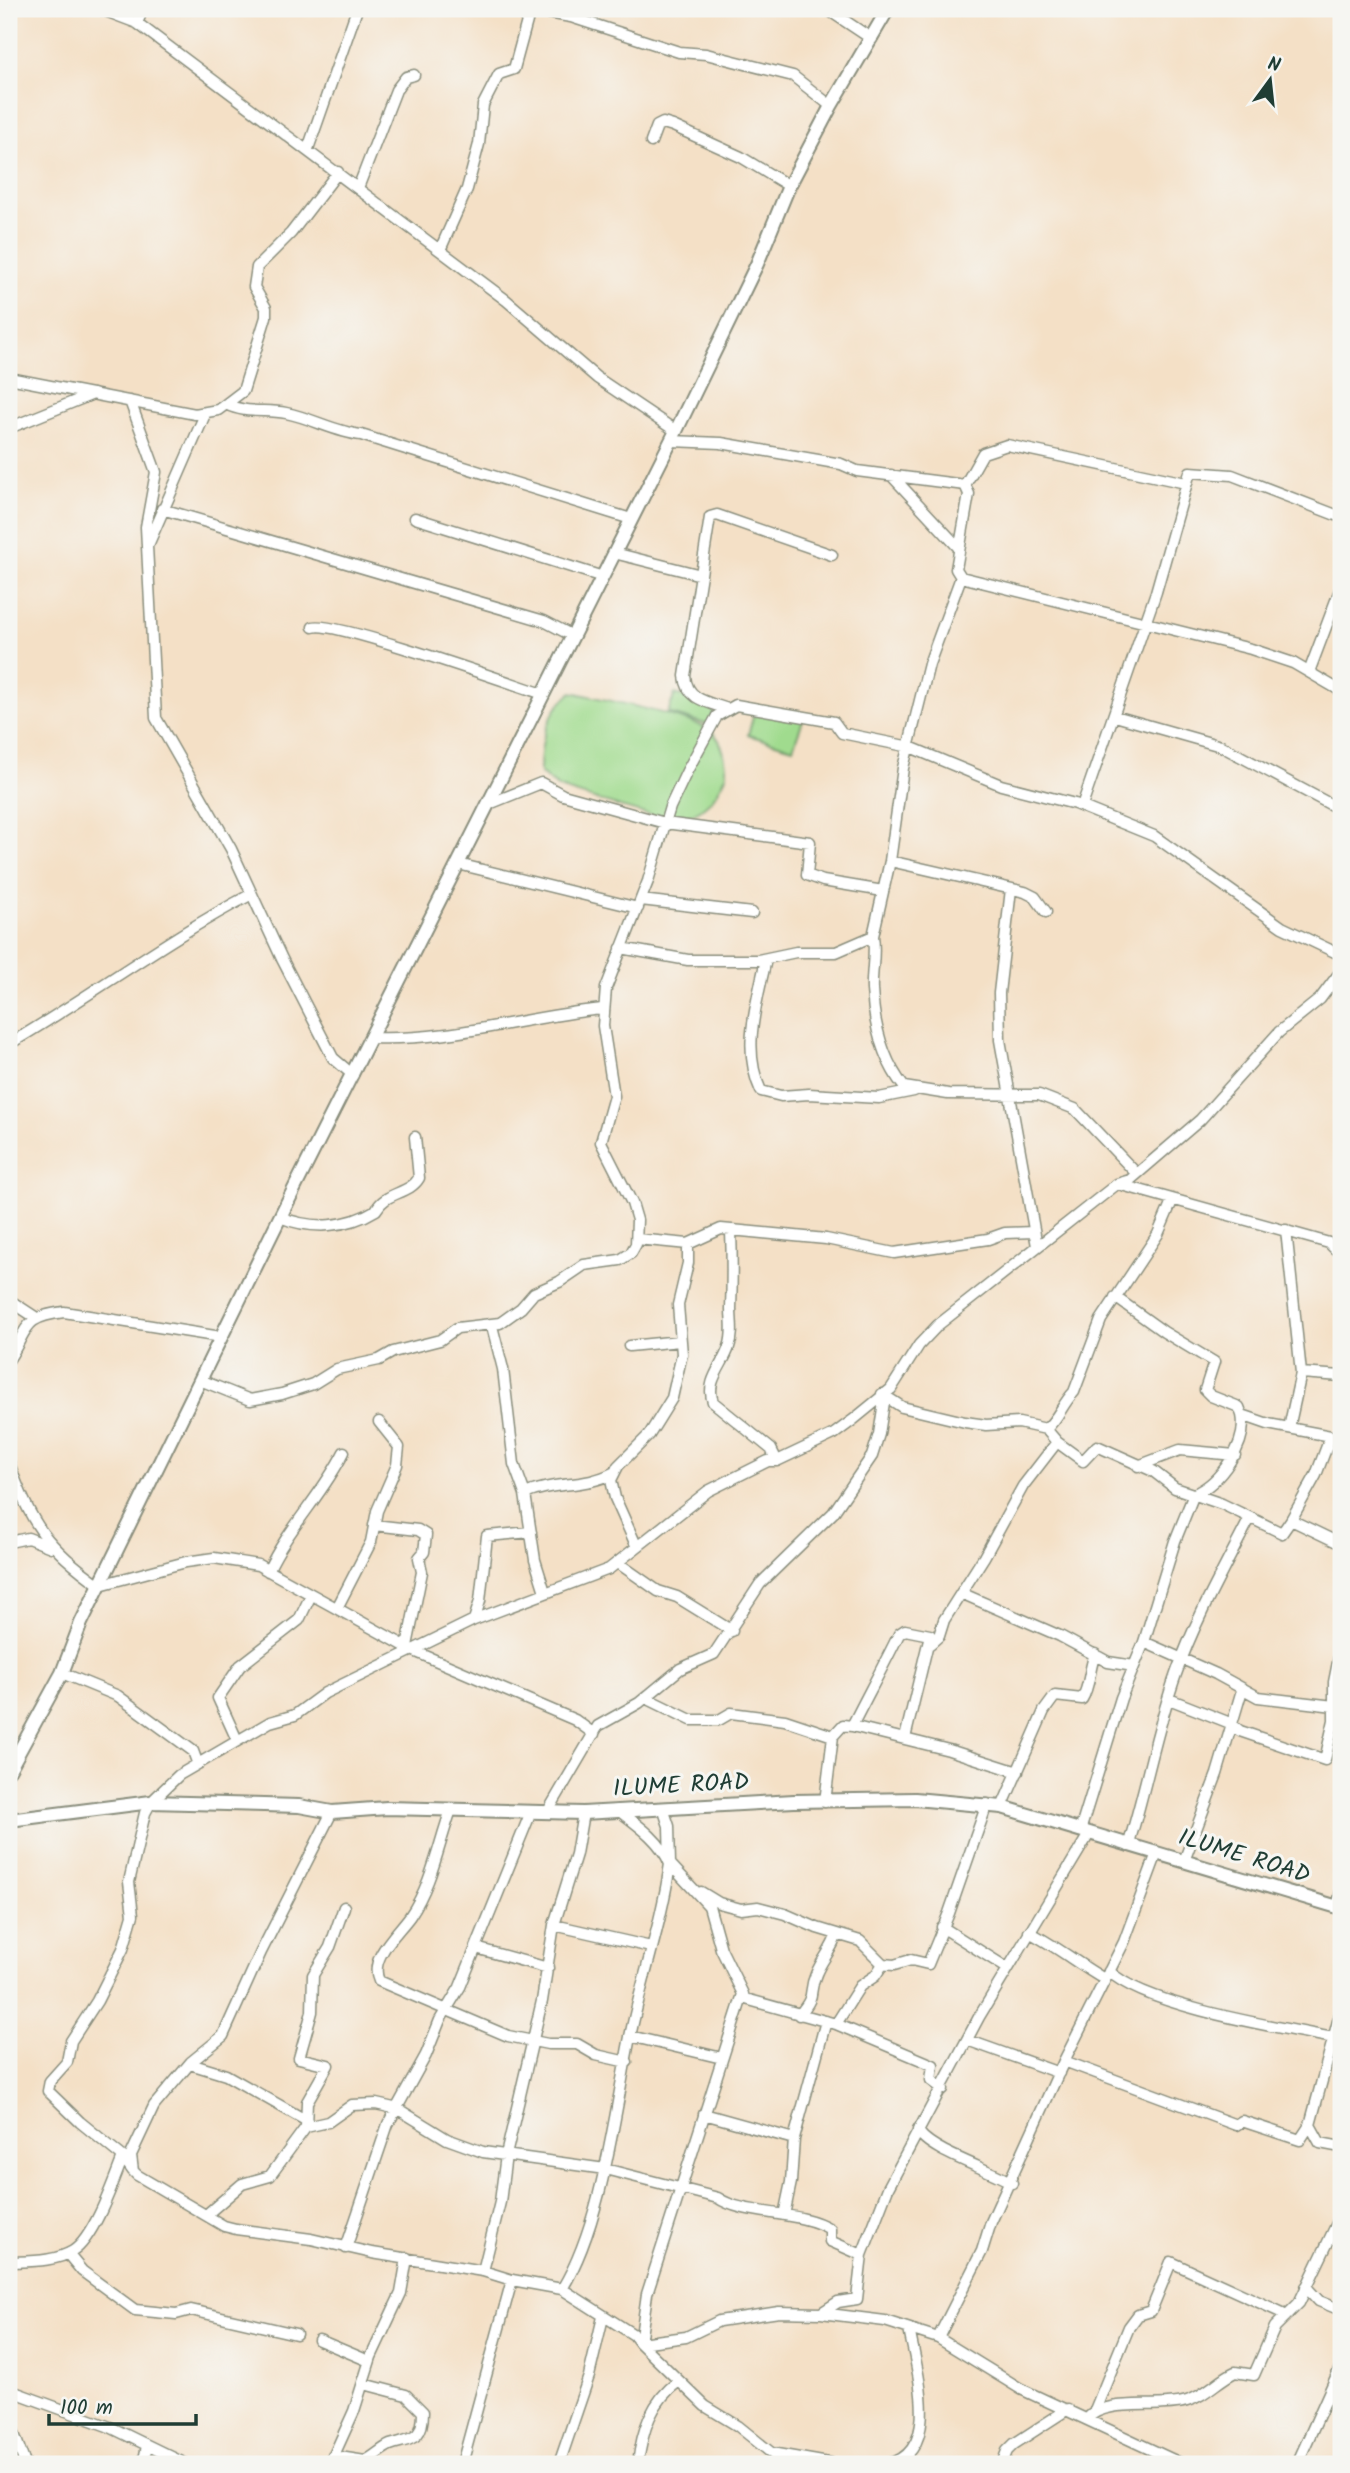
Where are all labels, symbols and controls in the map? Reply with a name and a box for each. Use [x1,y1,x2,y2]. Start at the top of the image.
north arrow [1234,46,1304,116]
text: N [1264,49,1284,82]
street label: ILUME ROAD [612,1763,750,1809]
street label: ILUME ROAD [1173,1818,1315,1896]
scale bar [49,2382,196,2426]
text: 100 m [60,2392,113,2425]

